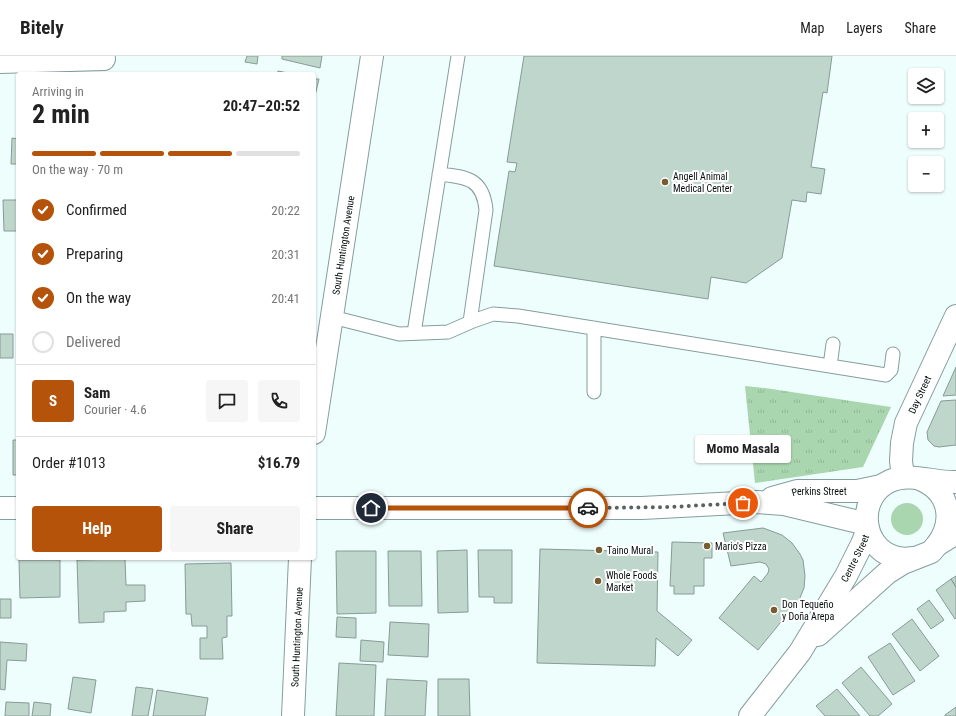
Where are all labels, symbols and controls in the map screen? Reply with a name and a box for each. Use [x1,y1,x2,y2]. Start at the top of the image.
text: Bitely [20,16,64,39]
text: Map [800,20,824,36]
text: Layers [846,20,883,36]
text: Share [905,20,936,36]
map controls [908,68,944,192]
button: layers [908,68,944,104]
text: Arriving in [32,84,84,99]
text: 20:47–20:52 [223,97,300,115]
text: 2 min [32,99,90,129]
button: + [908,112,944,148]
button: − [908,156,944,192]
text: On the way · 70 m [32,162,123,177]
place label: Angell Animal Medical Center [673,171,732,194]
marker: Angell Animal Medical Center [660,177,670,187]
street label: South Huntington Avenue [330,195,356,296]
icon: check [32,199,54,221]
text: Confirmed [66,201,127,219]
text: 20:22 [271,203,300,218]
icon: check [32,243,54,265]
text: Preparing [66,245,123,263]
text: 20:31 [271,247,300,262]
icon: check [32,287,54,309]
text: On the way [66,289,131,307]
text: 20:41 [271,291,300,306]
text: Delivered [66,333,121,351]
street label: Day Street [906,374,933,415]
button: chat [206,380,248,422]
button: phone [258,380,300,422]
text: Sam [84,384,110,402]
text: S [49,392,57,410]
text: Courier · 4.6 [84,402,147,417]
callout: Momo Masala [695,435,791,463]
text: Momo Masala [707,441,779,456]
text: Order #1013 [32,454,106,472]
text: $16.79 [258,454,300,472]
pin [726,486,760,520]
street label: Perkins Street [790,486,847,498]
courier [568,488,608,528]
pin [354,491,388,525]
icon: bag [732,492,754,514]
icon: home [360,497,382,519]
icon: car [577,497,599,519]
button: Help [32,506,162,552]
button: Share [170,506,300,552]
street label: Centre Street [839,533,871,584]
marker: Mario's Pizza [702,541,712,551]
place label: Mario's Pizza [715,541,767,552]
marker: Taino Mural [594,545,604,555]
place label: Taino Mural [607,545,653,556]
place label: Whole Foods Market [606,570,657,593]
marker: Whole Foods Market [593,576,603,586]
street label: South Huntington Avenue [289,587,305,687]
place label: Don Tequeño y Doña Arepa [782,599,834,622]
marker: Don Tequeño y Doña Arepa [769,605,779,615]

